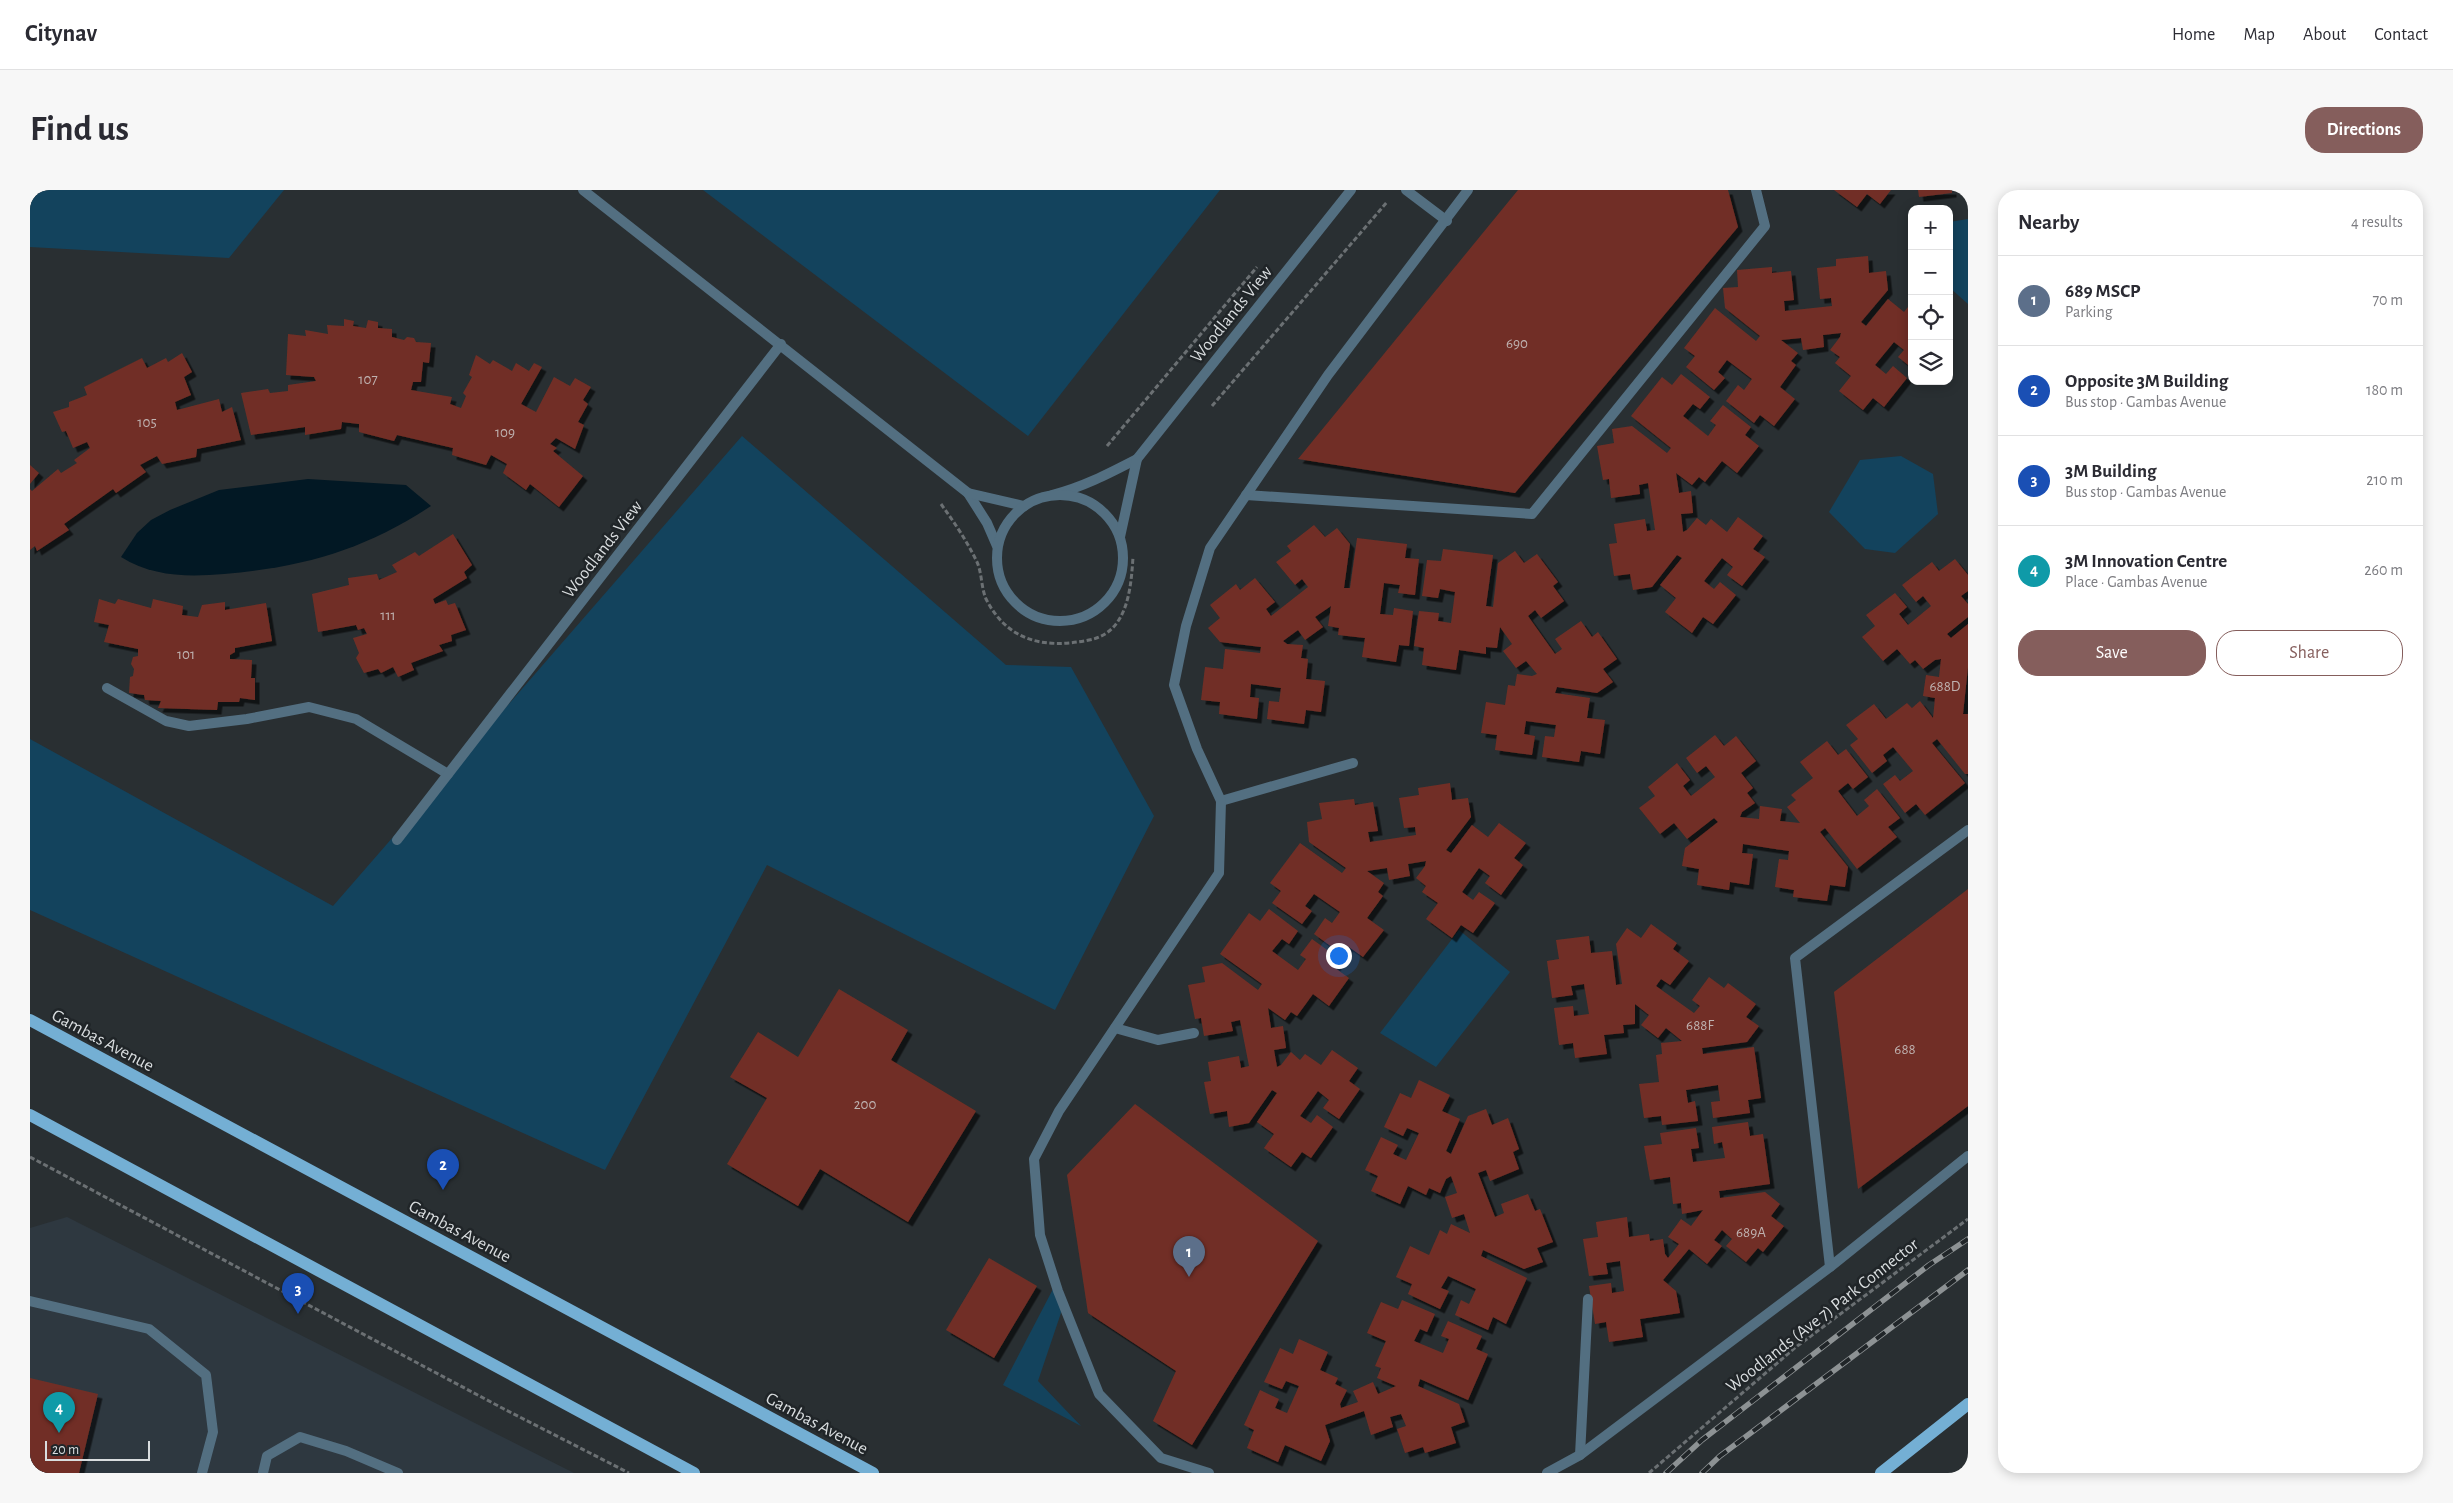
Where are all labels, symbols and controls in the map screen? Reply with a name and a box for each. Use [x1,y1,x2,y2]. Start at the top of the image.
text: Citynav [25,22,97,46]
text: Home [2172,26,2215,44]
text: Map [2243,26,2275,44]
text: About [2303,26,2346,44]
text: Contact [2374,26,2428,44]
button: Directions [2305,107,2423,153]
text: Find us [30,112,129,147]
map controls [1908,205,1953,385]
button: + [1908,205,1953,250]
text: Nearby [2018,212,2079,233]
text: 4 results [2351,214,2403,230]
button: − [1908,250,1953,295]
street label: Woodlands View [1188,263,1276,366]
text: 689 MSCP [2065,282,2141,301]
text: 1 [2031,292,2037,308]
text: 70 m [2372,292,2403,308]
button: locate [1908,295,1953,340]
text: Parking [2065,304,2113,320]
house number: 690 [1506,336,1528,351]
button: layers [1908,340,1953,385]
house number: 107 [358,372,378,387]
text: Opposite 3M Building [2065,372,2228,391]
text: 2 [2030,382,2038,398]
text: 180 m [2366,382,2403,398]
text: Bus stop · Gambas Avenue [2065,394,2226,410]
house number: 105 [137,415,157,430]
house number: 109 [495,425,515,440]
text: 3M Building [2065,462,2157,481]
text: 3 [2031,472,2037,488]
text: 210 m [2366,472,2403,488]
text: Bus stop · Gambas Avenue [2065,484,2226,500]
street label: Woodlands View [559,498,646,602]
text: 3M Innovation Centre [2065,552,2227,571]
text: 4 [2030,562,2038,578]
text: 260 m [2364,562,2403,578]
text: Place · Gambas Avenue [2065,574,2207,590]
house number: 111 [380,608,396,623]
button: Save [2018,630,2206,676]
button: Share [2216,630,2403,676]
house number: 101 [177,647,195,662]
house number: 688D [1930,679,1961,694]
your location [1326,943,1352,969]
street label: Gambas Avenue [48,1006,157,1075]
house number: 688F [1686,1018,1714,1033]
house number: 688 [1894,1042,1916,1057]
house number: 200 [854,1097,876,1112]
pin: 2 [427,1149,459,1190]
street label: Gambas Avenue [405,1197,514,1266]
house number: 689A [1736,1225,1766,1240]
street label: Woodlands (Ave 7) Park Connector [1723,1235,1922,1396]
pin: 1 [1173,1236,1205,1277]
pin: 3 [282,1273,314,1314]
street label: Gambas Avenue [762,1389,871,1458]
pin: 4 [43,1392,75,1433]
scale bar [45,1438,150,1461]
text: 20 m [52,1443,79,1457]

